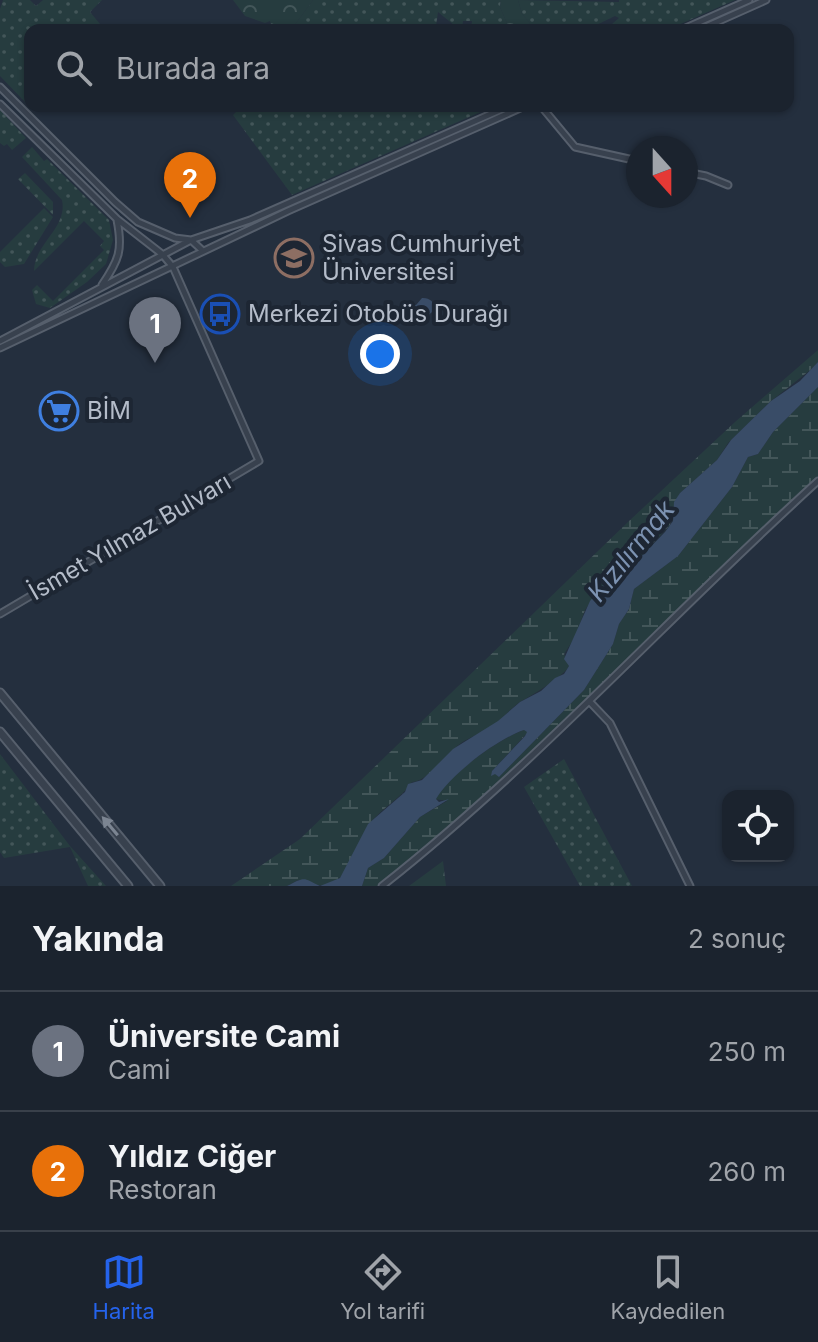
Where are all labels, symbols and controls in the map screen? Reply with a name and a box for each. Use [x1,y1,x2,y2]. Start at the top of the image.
search box [24,24,794,112]
icon: search [52,46,96,90]
text: Burada ara [116,50,270,86]
north arrow [626,136,698,208]
pin: 2 [164,152,216,218]
place label: Sivas Cumhuriyet Üniversitesi [322,229,521,286]
school or university icon: Sivas Cumhuriyet Üniversitesi [273,237,315,279]
bus stop icon: Merkezi Otobüs Durağı [199,293,241,335]
pin: 1 [129,297,181,363]
place label: Merkezi Otobüs Durağı [248,299,508,328]
your location [360,334,400,374]
supermarket icon: BİM [38,390,80,432]
place label: BİM [87,396,131,425]
street label: İsmet Yılmaz Bulvarı [24,467,236,606]
water label: Kızılırmak [581,493,681,607]
map controls [722,790,794,862]
button: locate [722,790,794,862]
one-way arrow [102,816,119,836]
text: Yakında [32,918,164,959]
text: 2 sonuç [688,923,786,954]
text: Üniversite Cami [108,1018,340,1054]
text: 1 [52,1036,64,1067]
text: 250 m [708,1036,786,1067]
text: Cami [108,1054,171,1085]
text: Yıldız Ciğer [108,1138,276,1174]
text: 2 [50,1156,66,1187]
text: 260 m [708,1156,786,1187]
text: Restoran [108,1174,217,1205]
tab: Harita [93,1250,155,1324]
tab: Yol tarifi [340,1250,425,1324]
tab: Kaydedilen [610,1250,725,1324]

